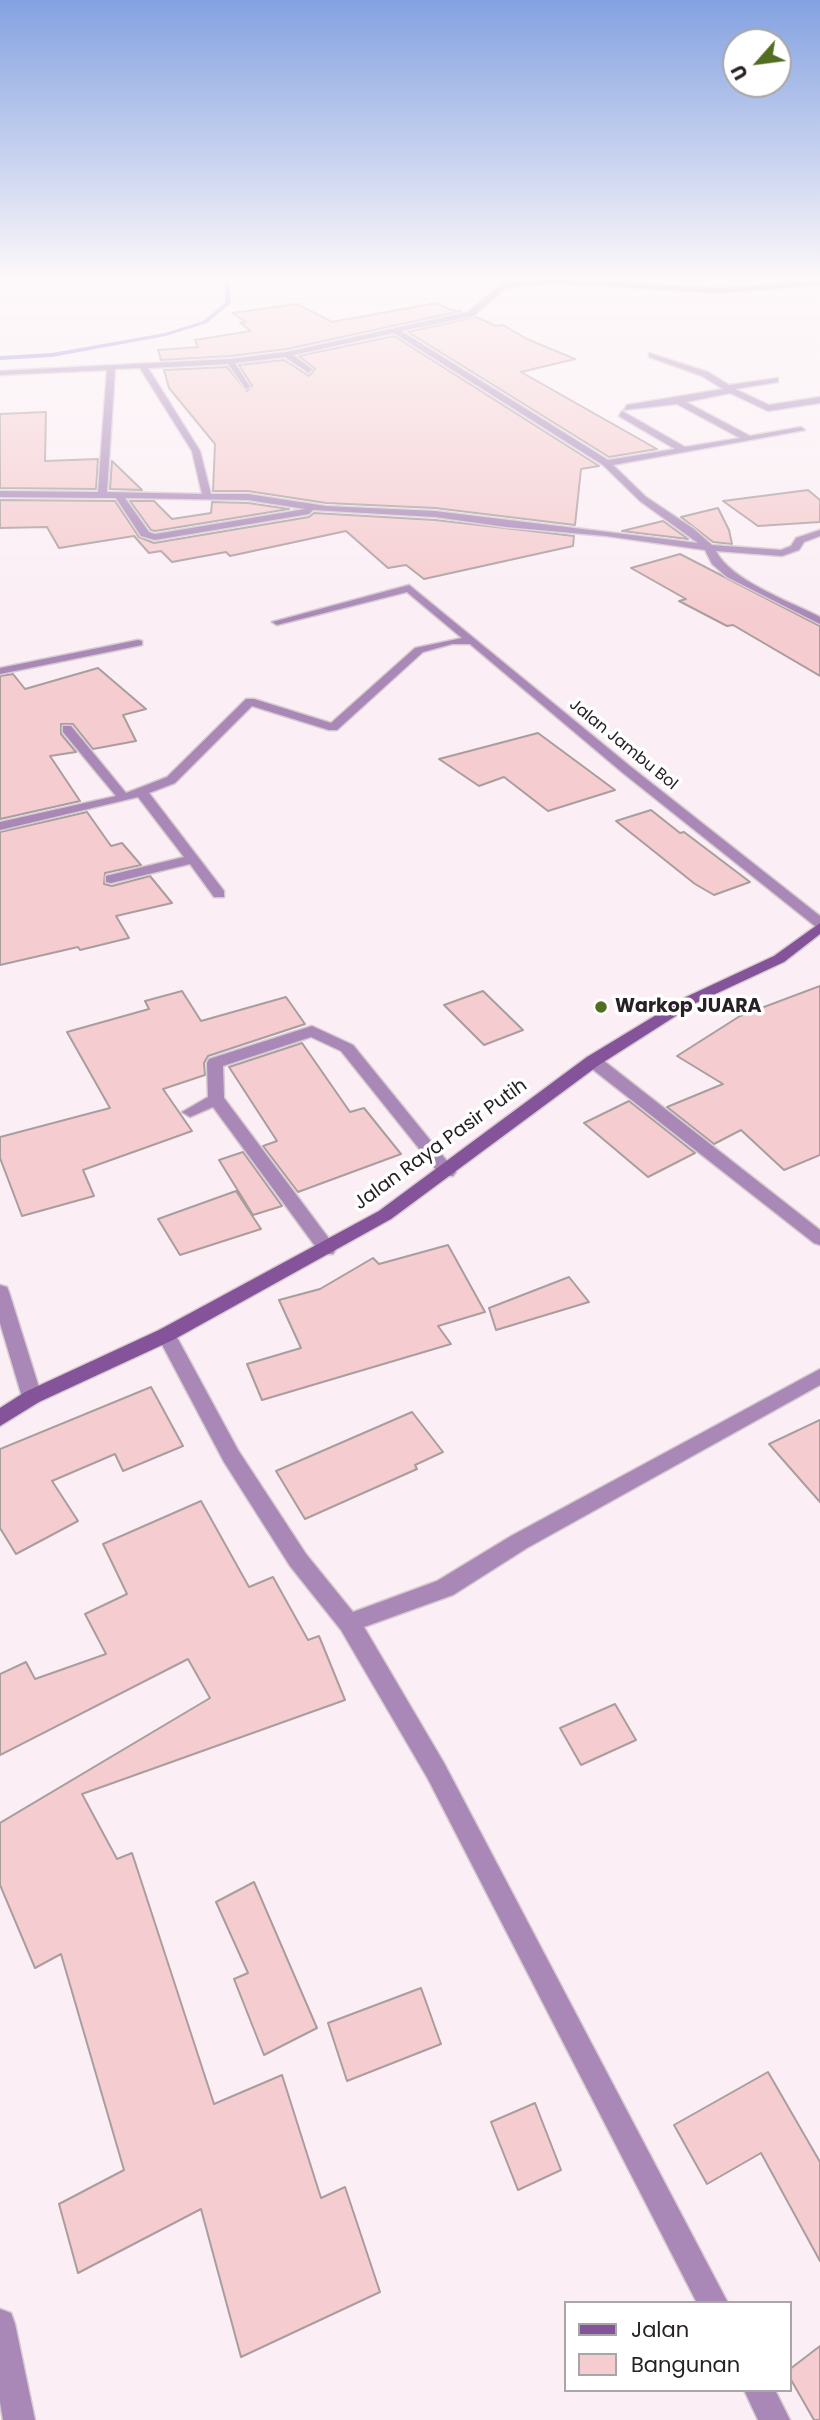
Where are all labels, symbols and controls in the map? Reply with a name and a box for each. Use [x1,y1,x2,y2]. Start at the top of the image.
north arrow [722,28,792,98]
text: U [725,60,755,84]
street label: Jalan Jambu Bol [565,695,681,795]
place label: Warkop JUARA [615,996,762,1018]
marker: Warkop JUARA [593,999,609,1015]
street label: Jalan Raya Pasir Putih [350,1075,532,1215]
legend [564,2301,792,2392]
text: Jalan [631,2315,689,2344]
text: Bangunan [631,2350,740,2379]

